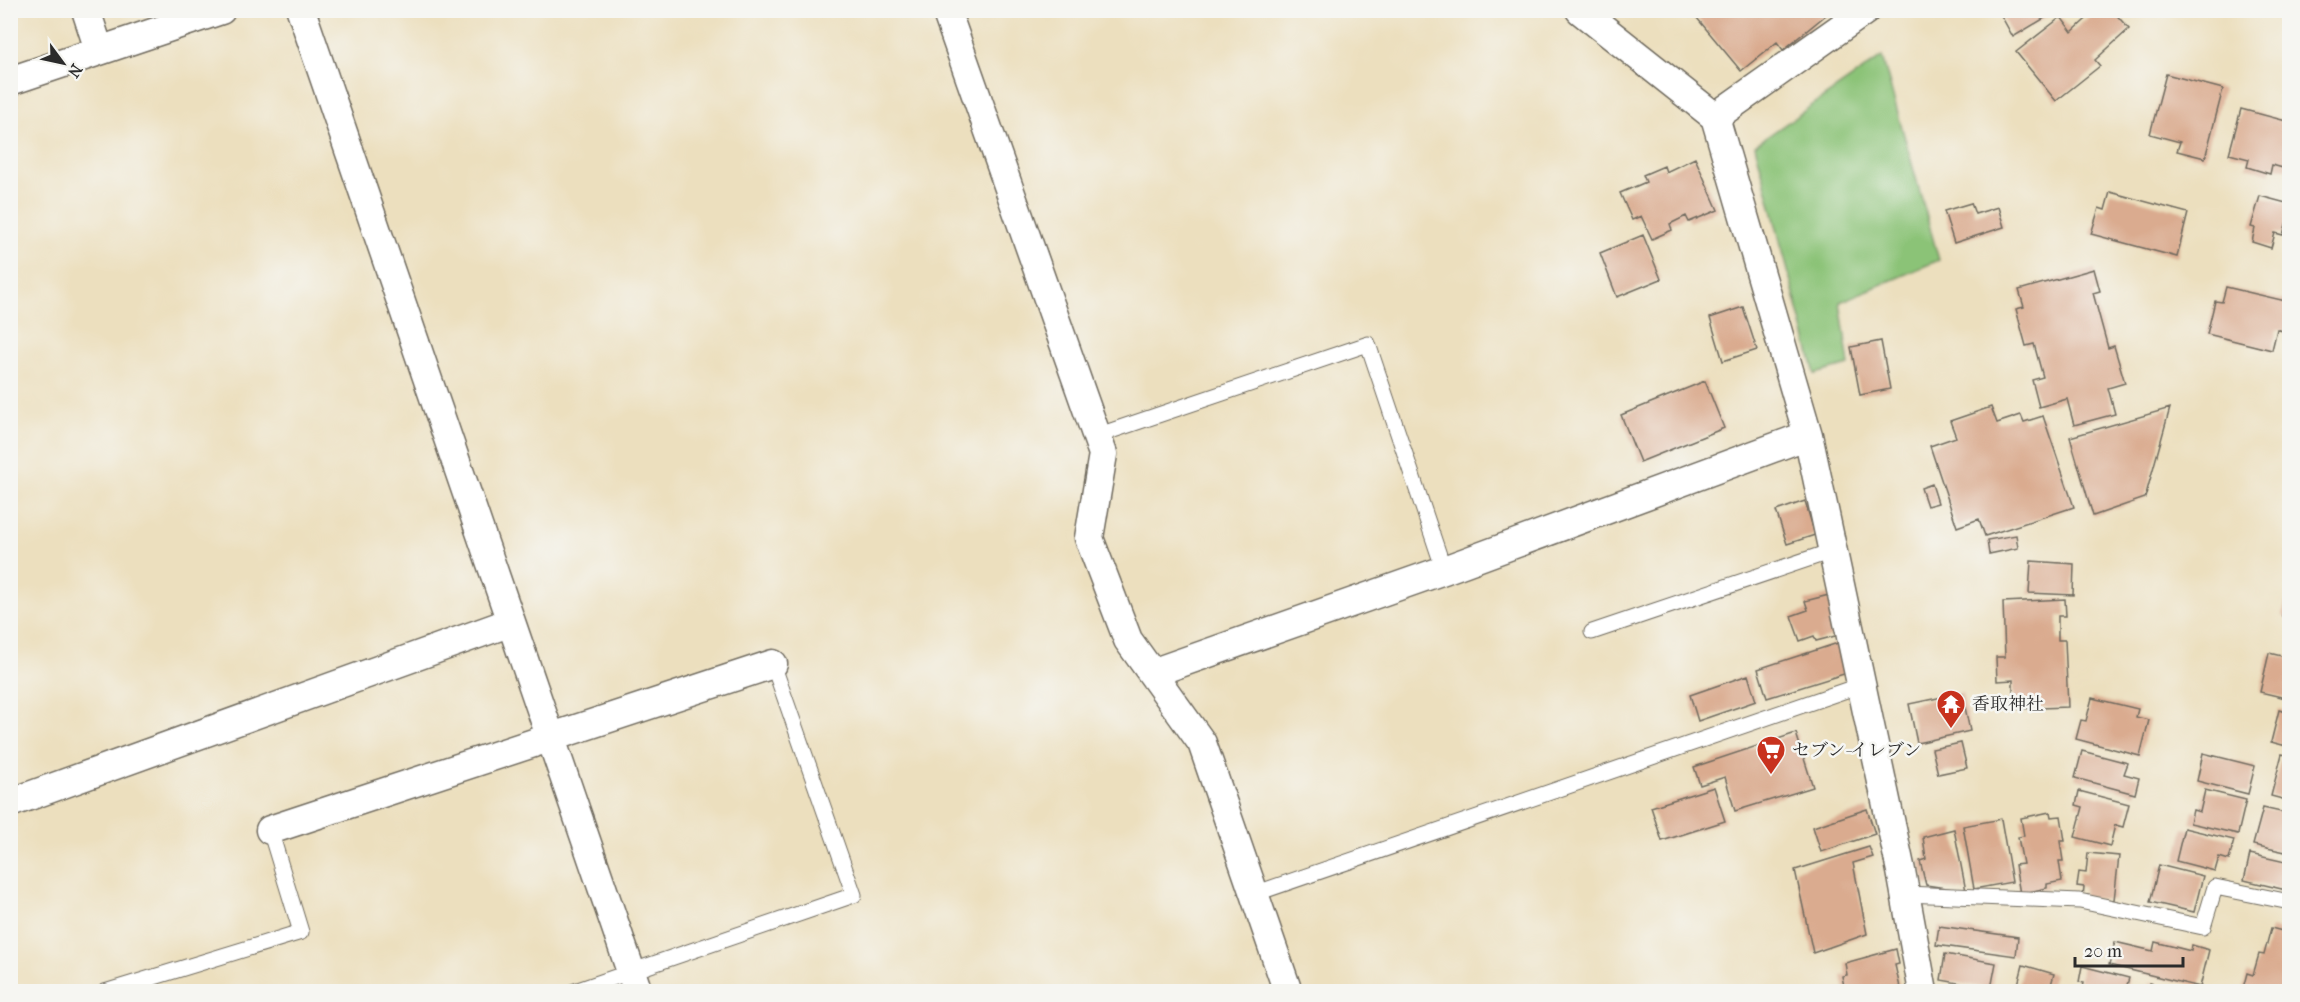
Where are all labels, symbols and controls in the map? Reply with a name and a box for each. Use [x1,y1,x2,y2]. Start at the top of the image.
north arrow [33,33,93,93]
text: N [63,61,86,82]
temple icon: 香取神社 [1935,688,1967,730]
place label: 香取神社 [1972,694,2044,715]
supermarket icon: セブン-イレブン [1755,734,1787,776]
place label: セブン-イレブン [1792,740,1921,761]
scale bar [2075,930,2183,968]
text: 20 m [2084,941,2122,962]

